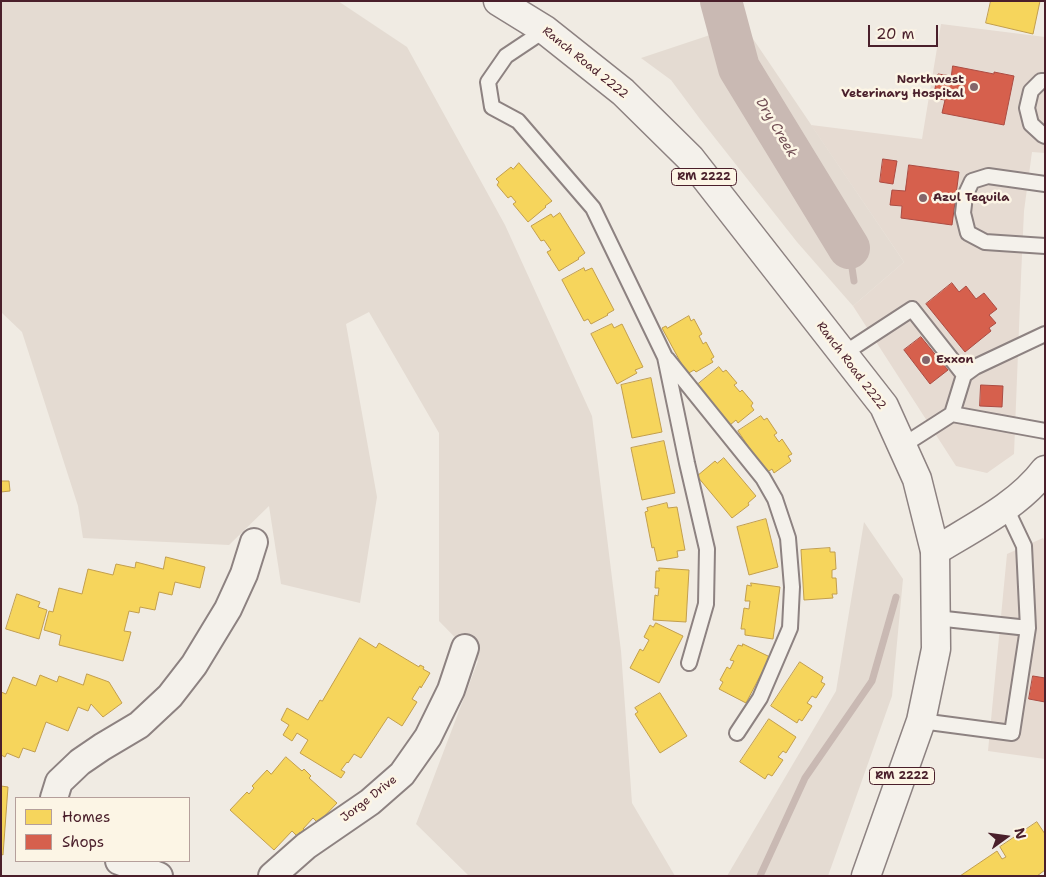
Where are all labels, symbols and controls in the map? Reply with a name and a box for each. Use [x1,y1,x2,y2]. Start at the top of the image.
scale bar [871,15,941,47]
street label: Ranch Road 2222 [539,24,631,102]
text: 20 m [876,24,915,44]
place label: Northwest Veterinary Hospital [841,73,964,101]
marker: Northwest Veterinary Hospital [968,81,980,93]
water label: Dry Creek [752,95,800,161]
road number: RM 2222 [672,168,736,186]
place label: Azul Tequila [933,191,1009,205]
marker: Azul Tequila [917,192,929,204]
street label: Ranch Road 2222 [813,319,889,413]
place label: Exxon [936,353,973,367]
marker: Exxon [920,354,932,366]
road number: RM 2222 [870,768,934,784]
street label: Jorge Drive [338,773,400,825]
legend [15,797,190,862]
text: Homes [62,807,110,827]
north arrow [981,812,1031,862]
text: N [1010,826,1031,841]
text: Shops [62,832,104,852]

